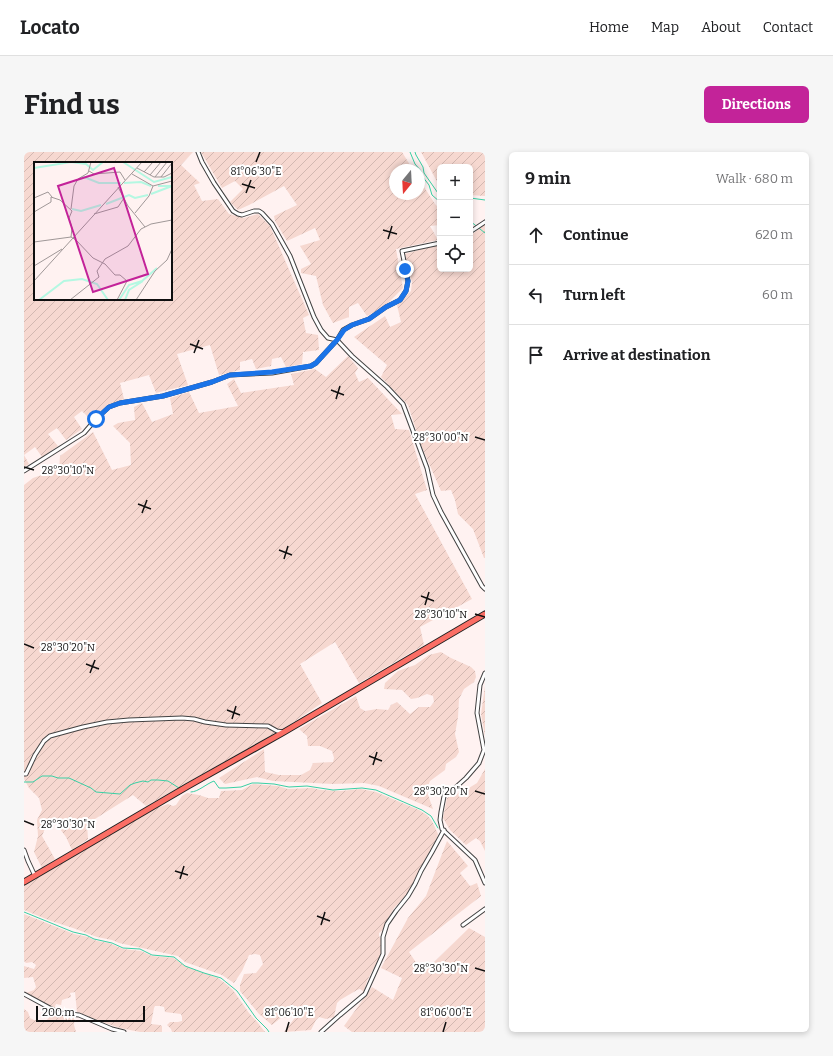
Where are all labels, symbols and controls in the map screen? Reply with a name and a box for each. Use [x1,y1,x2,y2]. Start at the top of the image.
text: Locato [20,16,80,39]
text: Home [589,19,629,36]
text: Map [651,19,679,36]
text: About [701,19,741,36]
text: Contact [763,19,813,36]
button: Directions [704,86,809,123]
text: Find us [24,88,120,121]
inset map [34,162,172,300]
north arrow [389,164,425,200]
map controls [437,164,473,272]
button: + [437,164,473,200]
text: 81°06'30"E [231,166,281,178]
text: 9 min [525,168,571,189]
text: Walk · 680 m [716,171,793,186]
button: − [437,200,473,236]
icon: ahead [525,224,547,246]
text: Continue [563,226,629,244]
text: 620 m [755,227,793,242]
button: locate [437,236,473,272]
route end [396,260,414,278]
icon: left [525,284,547,306]
text: Turn left [563,286,625,304]
text: 60 m [762,287,793,302]
icon: arrive [525,344,547,366]
text: Arrive at destination [563,346,710,364]
route start [87,410,105,428]
text: 28°30'00"N [414,432,469,444]
text: 28°30'10"N [42,465,94,477]
text: 28°30'10"N [415,609,467,621]
text: 28°30'20"N [41,642,95,654]
text: 28°30'20"N [414,786,468,798]
text: 28°30'30"N [41,819,95,831]
text: 28°30'30"N [414,963,468,975]
scale bar [36,1004,145,1023]
text: 200 m [42,1006,75,1019]
text: 81°06'10"E [264,1007,314,1019]
text: 81°06'00"E [420,1007,472,1019]

